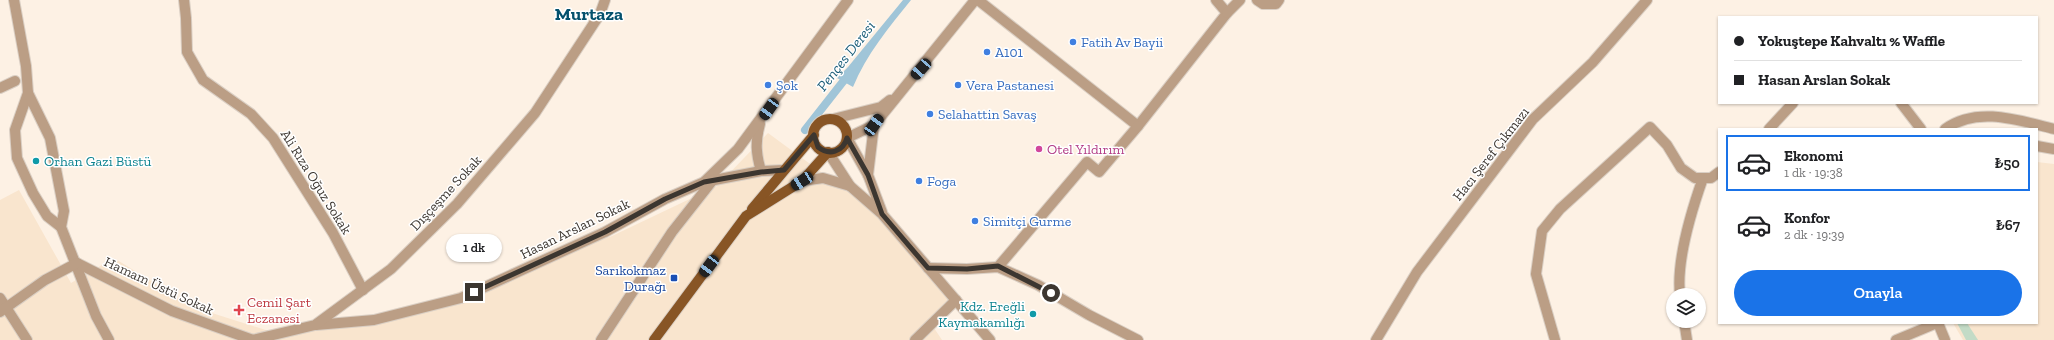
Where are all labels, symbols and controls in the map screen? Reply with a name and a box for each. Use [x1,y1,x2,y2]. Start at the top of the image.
district label: Murtaza [555,3,623,25]
water label: Pençes Deresi [813,17,879,95]
text: Yokuştepe Kahvaltı % Waffle [1758,32,1945,50]
place label: Fatih Av Bayii [1081,34,1163,51]
marker: Fatih Av Bayii [1068,37,1078,47]
place label: A101 [995,44,1024,61]
marker: A101 [982,47,992,57]
car [909,56,933,82]
text: Hasan Arslan Sokak [1758,71,1890,89]
place label: Şok [776,77,799,94]
place label: Vera Pastanesi [965,77,1054,94]
marker: Şok [763,80,773,90]
marker: Vera Pastanesi [953,80,963,90]
car [757,96,781,122]
street label: Hacı Şeref Çıkmazı [1449,104,1533,204]
place label: Selahattin Savaş [938,106,1037,123]
marker: Selahattin Savaş [925,109,935,119]
car [862,112,886,138]
street label: Ali Rıza Oğuz Sokak [277,127,355,238]
place label: Otel Yıldırım [1047,141,1124,158]
marker: Otel Yıldırım [1034,144,1044,154]
icon: car [1736,145,1772,181]
text: Ekonomi [1784,147,1843,165]
street label: Dışçeşme Sokak [407,151,486,234]
place label: Orhan Gazi Büstü [44,153,151,170]
text: ₺50 [1995,154,2020,172]
marker: Orhan Gazi Büstü [31,156,41,166]
text: 1 dk · 19:38 [1784,165,1843,180]
car [789,170,815,192]
place label: Foga [927,173,956,190]
marker: Foga [914,176,924,186]
street label: Hasan Arslan Sokak [518,195,633,263]
icon: car [1736,207,1772,243]
text: Konfor [1784,209,1830,227]
place label: Simitçi Gurme [983,213,1072,230]
marker: Simitçi Gurme [970,216,980,226]
text: ₺67 [1996,216,2020,234]
text: 2 dk · 19:39 [1784,227,1844,242]
callout: 1 dk [446,234,502,262]
text: 1 dk [463,240,485,255]
street label: Hamam Üstü Sokak [101,253,217,319]
car [697,253,721,279]
place label: Sarıkokmaz Durağı [595,262,666,295]
button: Onayla [1734,270,2022,316]
marker: Sarıkokmaz Durağı [669,273,679,283]
route end [465,283,483,301]
route start [1042,284,1060,302]
map controls [1666,288,1706,328]
button: layers [1666,288,1706,328]
place label: Cemil Şart Eczanesi [247,294,312,327]
place label: Kdz. Ereğli Kaymakamlığı [938,298,1025,331]
marker: Cemil Şart Eczanesi [234,305,244,315]
marker: Kdz. Ereğli Kaymakamlığı [1028,309,1038,319]

